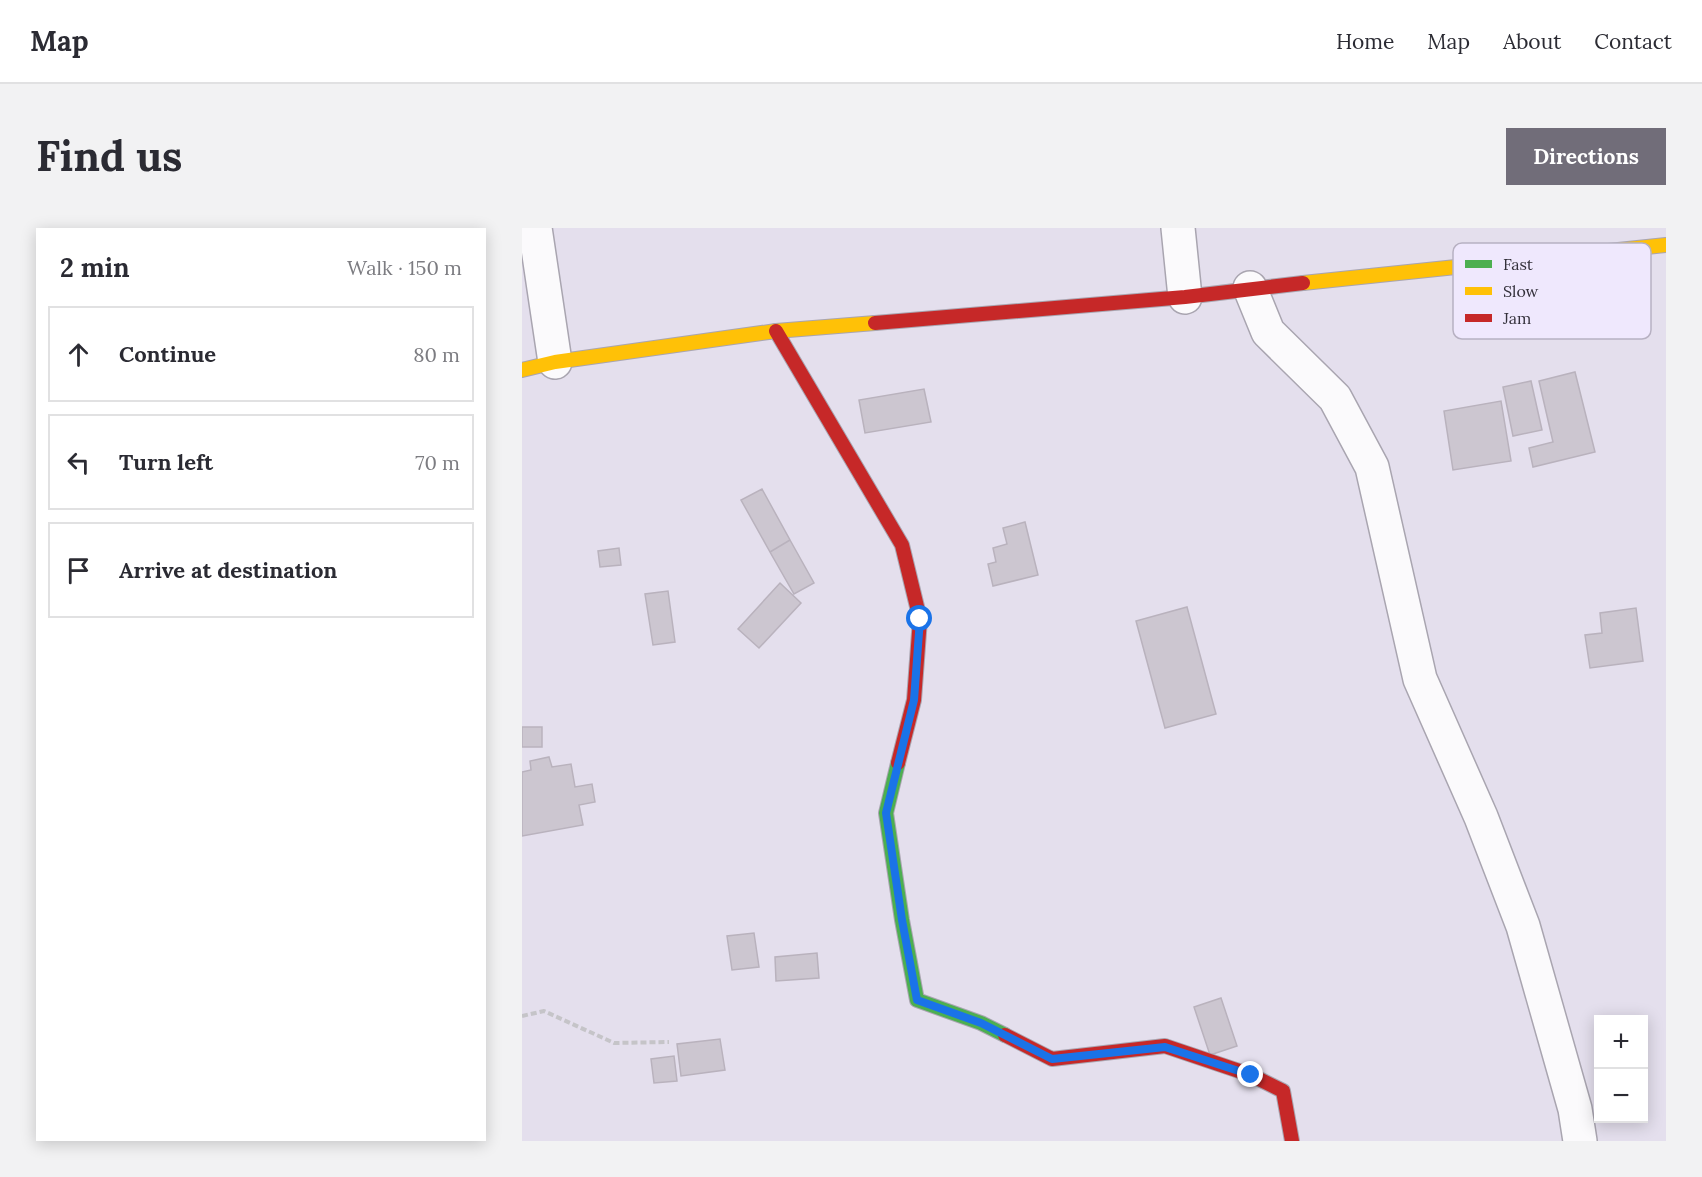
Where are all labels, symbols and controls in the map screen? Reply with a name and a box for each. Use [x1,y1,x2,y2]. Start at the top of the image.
text: Map [30,23,89,59]
text: Home [1336,28,1394,55]
text: Map [1427,28,1470,55]
text: About [1503,28,1561,55]
text: Contact [1594,28,1672,55]
button: Directions [1506,128,1666,185]
text: Find us [36,129,182,183]
legend [1453,243,1651,339]
text: 2 min [60,251,130,284]
text: Fast [1503,254,1534,274]
text: Walk · 150 m [347,255,462,280]
text: Slow [1503,281,1539,301]
text: Jam [1502,308,1531,328]
icon: ahead [62,338,95,371]
text: Continue [119,340,216,368]
text: 80 m [413,342,460,367]
icon: left [62,446,95,479]
text: Turn left [119,448,213,476]
text: 70 m [415,450,460,475]
icon: arrive [62,554,95,587]
text: Arrive at destination [119,556,337,584]
route start [906,605,932,631]
map controls [1594,1015,1648,1123]
button: + [1594,1015,1648,1069]
route end [1237,1061,1263,1087]
button: − [1594,1069,1648,1123]

